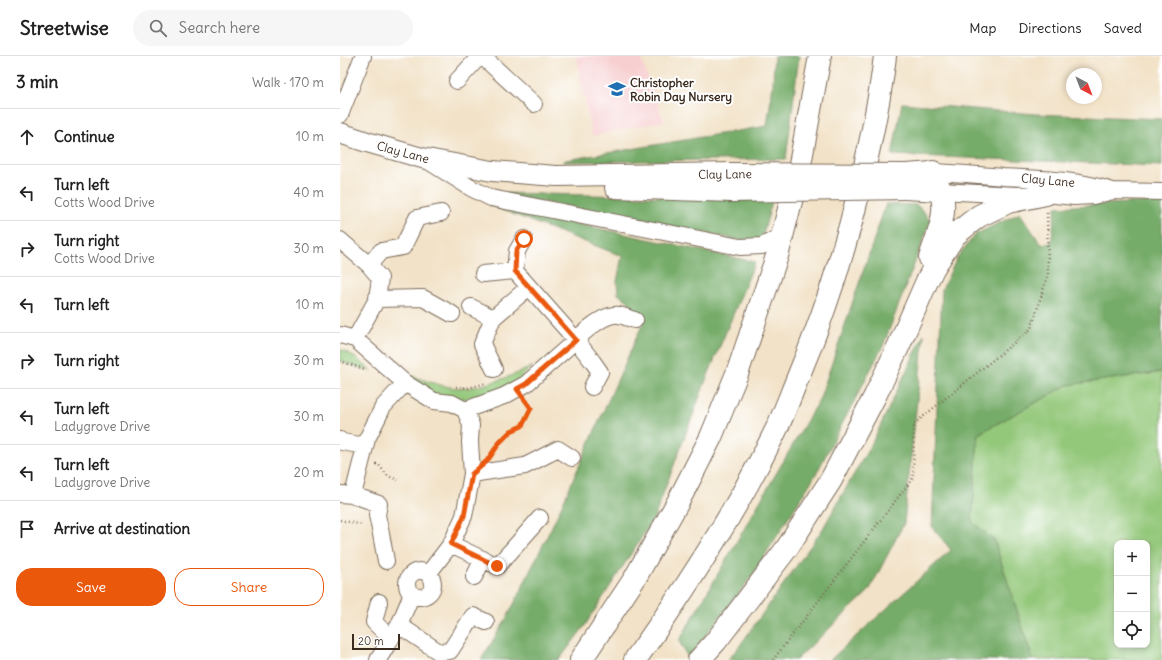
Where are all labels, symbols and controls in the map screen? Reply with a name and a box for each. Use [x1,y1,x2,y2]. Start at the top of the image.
search box [133,10,413,46]
text: Streetwise [20,16,109,40]
icon: search [147,17,169,39]
text: Search here [179,18,260,37]
text: Map [969,19,996,37]
text: Directions [1018,19,1082,37]
text: Saved [1104,19,1142,37]
north arrow [1066,68,1102,104]
text: 3 min [16,71,58,93]
text: Walk · 170 m [252,74,324,91]
place label: Christopher Robin Day Nursery [630,75,732,105]
school or university icon: Christopher Robin Day Nursery [607,79,627,99]
icon: ahead [16,126,38,148]
text: Continue [54,127,115,146]
text: 10 m [296,128,324,145]
street label: Clay Lane [375,138,431,166]
street label: Clay Lane [698,166,752,182]
street label: Clay Lane [1021,170,1075,190]
text: Turn left [54,175,109,194]
icon: left [16,182,38,204]
text: 40 m [293,184,324,201]
text: Cotts Wood Drive [54,194,155,211]
route start [515,230,533,248]
text: Turn right [54,231,119,250]
icon: right [16,238,38,260]
text: 30 m [294,240,324,257]
text: Cotts Wood Drive [54,250,155,267]
icon: left [16,294,38,316]
text: Turn left [54,295,109,314]
text: 10 m [296,296,324,313]
icon: right [16,350,38,372]
text: Turn right [54,351,119,370]
text: 30 m [294,352,324,369]
text: Turn left [54,399,109,418]
icon: left [16,406,38,428]
text: 30 m [294,408,324,425]
text: Ladygrove Drive [54,418,150,435]
text: Turn left [54,455,109,474]
icon: left [16,462,38,484]
text: 20 m [294,464,324,481]
text: Ladygrove Drive [54,474,150,491]
icon: arrive [16,518,38,540]
text: Arrive at destination [54,519,190,538]
map controls [1114,540,1150,648]
button: + [1114,540,1150,576]
route end [488,557,506,575]
button: Save [16,568,166,606]
button: Share [174,568,324,606]
button: − [1114,576,1150,612]
button: locate [1114,612,1150,648]
scale bar [352,632,400,651]
text: 20 m [358,634,384,648]

